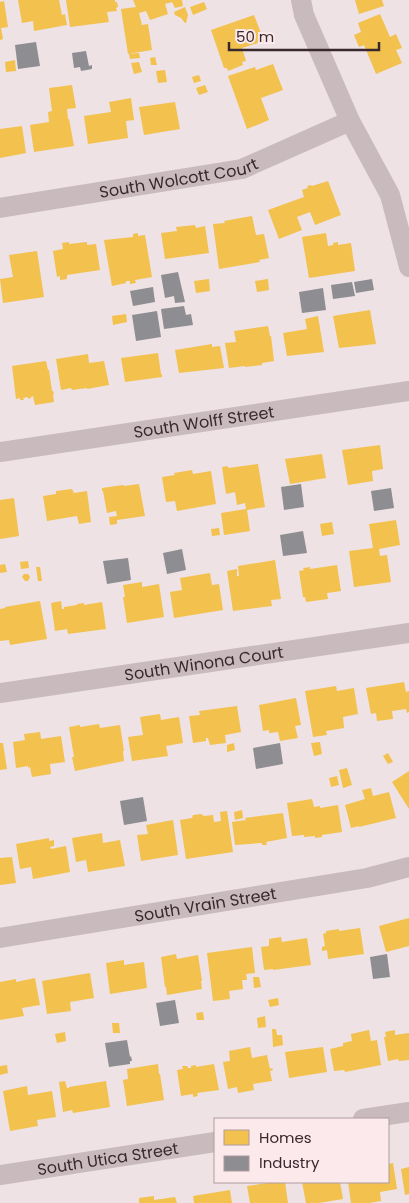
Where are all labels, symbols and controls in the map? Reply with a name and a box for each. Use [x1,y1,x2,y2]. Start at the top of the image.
scale bar [229,20,379,52]
text: 50 m [236,26,274,47]
street label: South Wolcott Court [98,152,262,204]
street label: South Wolff Street [132,400,276,444]
street label: South Winona Court [123,641,285,687]
street label: South Vrain Street [133,882,278,928]
legend [214,1118,389,1183]
text: Homes [259,1127,312,1148]
street label: South Utica Street [36,1137,180,1181]
text: Industry [259,1152,320,1173]

